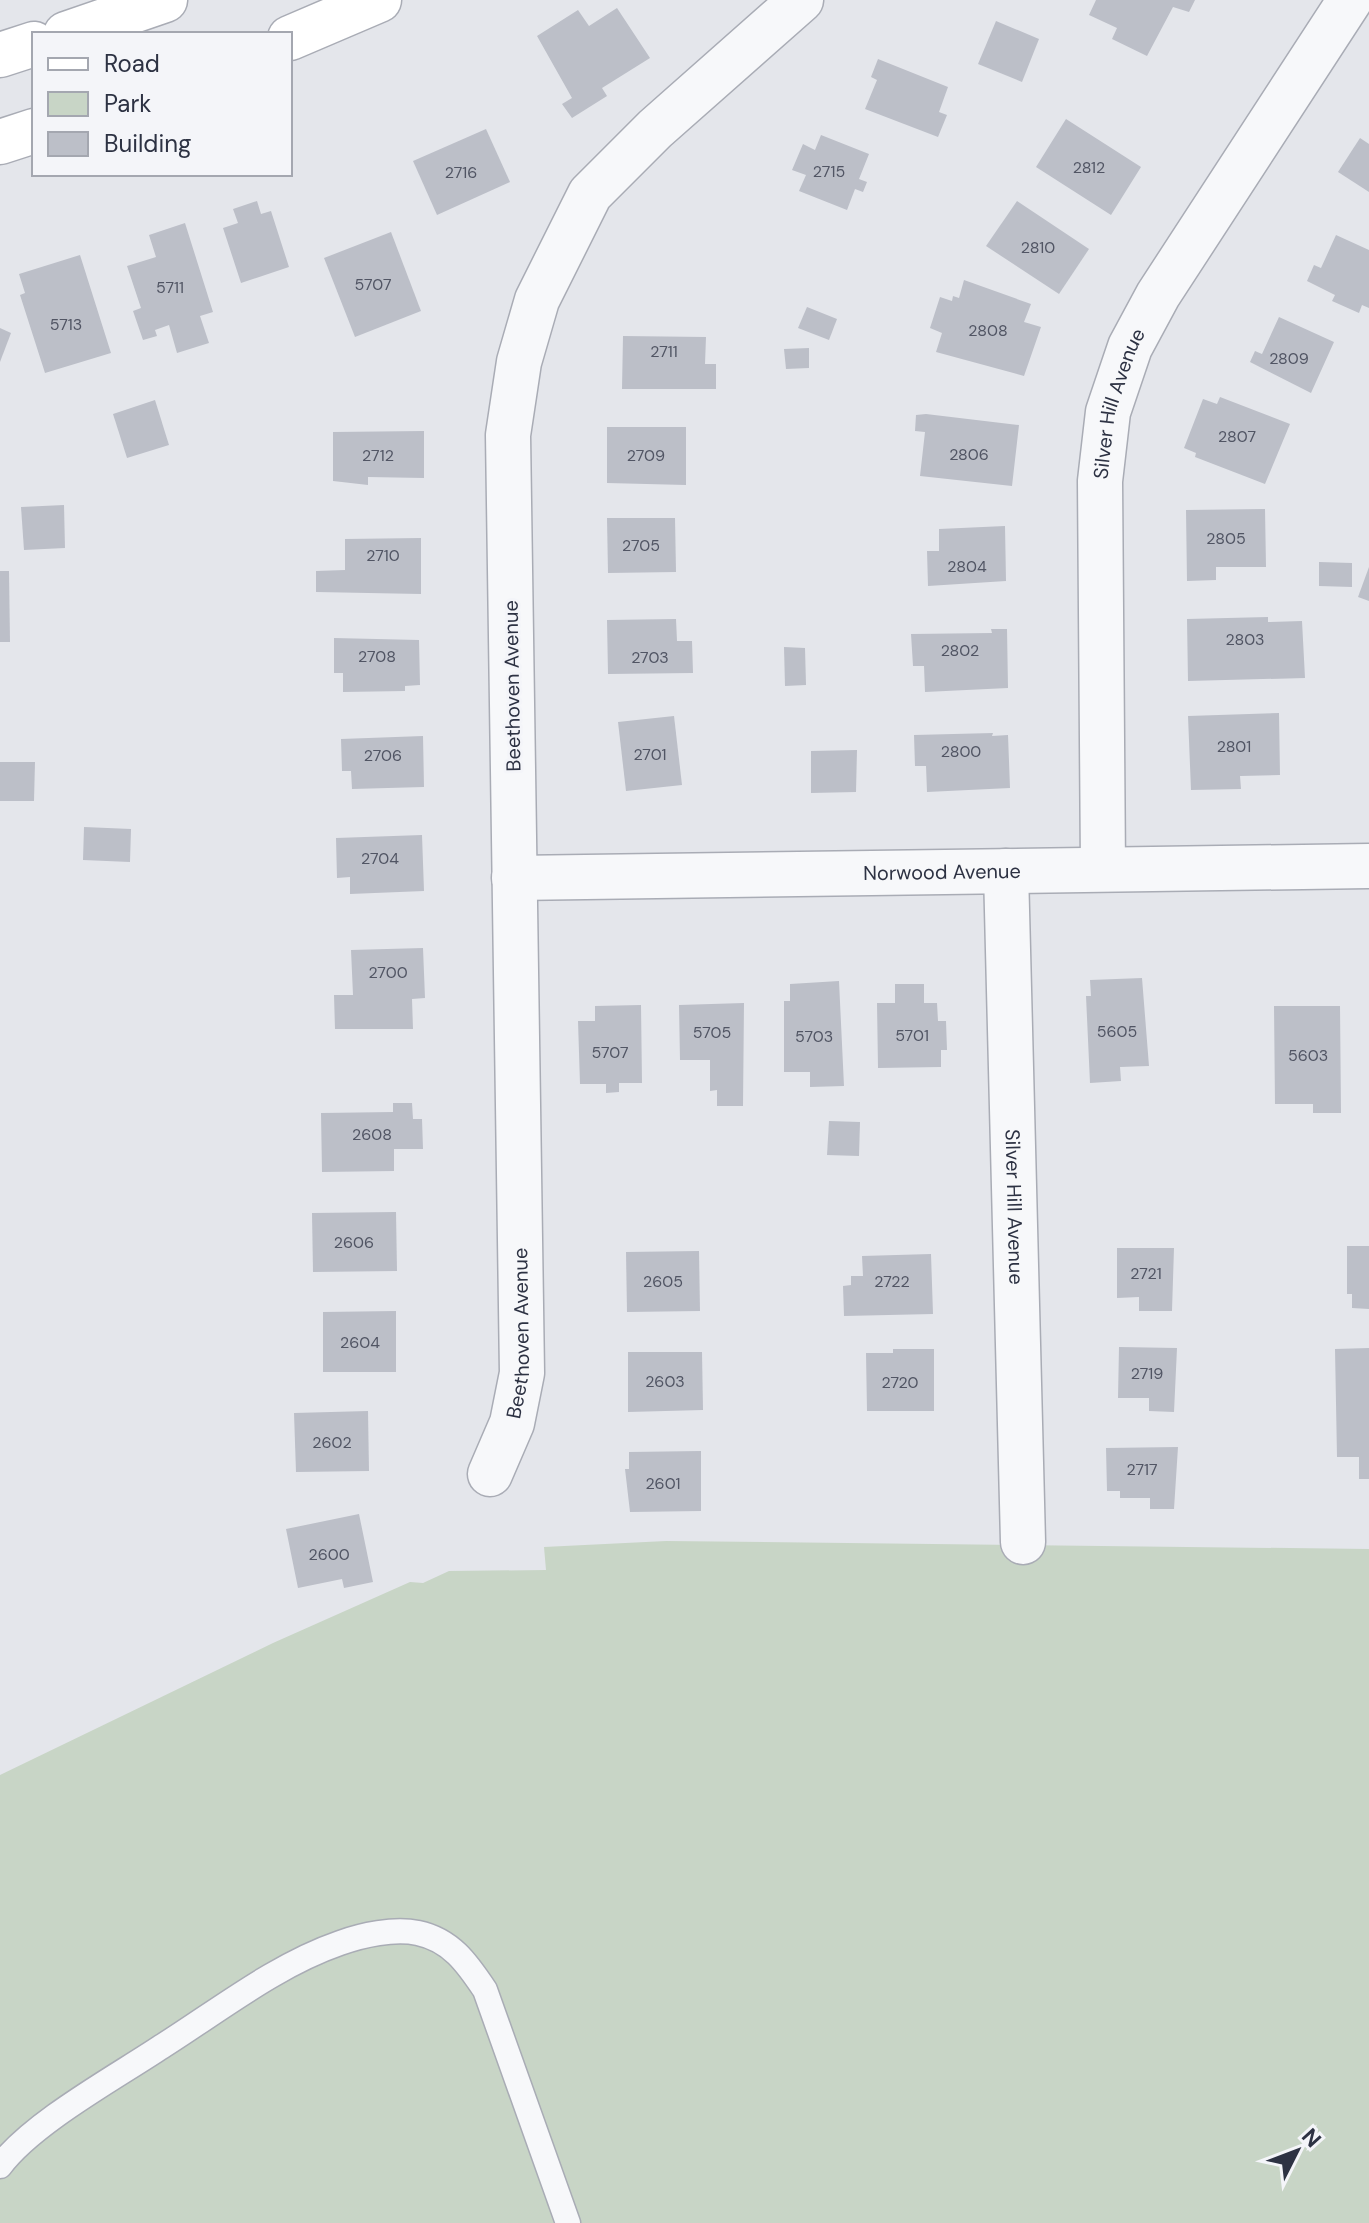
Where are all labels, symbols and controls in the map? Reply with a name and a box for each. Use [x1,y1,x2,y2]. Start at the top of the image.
legend [32,32,292,176]
text: Road [104,48,160,79]
text: Park [104,88,151,119]
text: Building [104,128,191,159]
house number: 2812 [1073,157,1105,178]
house number: 2715 [813,161,845,182]
house number: 2716 [445,162,477,183]
house number: 2810 [1021,237,1055,258]
house number: 5707 [354,274,392,295]
house number: 5711 [156,277,184,298]
house number: 5713 [50,314,82,335]
house number: 2808 [968,320,1008,341]
street label: Silver Hill Avenue [1087,323,1151,480]
house number: 2711 [650,341,678,362]
house number: 2809 [1269,348,1309,369]
house number: 2807 [1218,426,1256,447]
house number: 2806 [949,444,989,465]
house number: 2712 [362,445,394,466]
house number: 2709 [627,445,665,466]
house number: 2805 [1206,528,1246,549]
house number: 2705 [622,535,660,556]
house number: 2710 [366,545,400,566]
house number: 2804 [947,556,987,577]
street label: Beethoven Avenue [498,600,526,772]
house number: 2803 [1225,629,1265,650]
house number: 2802 [941,640,979,661]
house number: 2708 [358,646,396,667]
house number: 2703 [631,647,669,668]
house number: 2801 [1217,736,1251,757]
house number: 2800 [941,741,981,762]
house number: 2701 [633,744,667,765]
house number: 2706 [364,745,402,766]
house number: 2704 [361,848,399,869]
street label: Norwood Avenue [863,858,1021,886]
house number: 2700 [368,962,408,983]
house number: 5605 [1097,1021,1137,1042]
house number: 5705 [693,1022,731,1043]
house number: 5701 [895,1025,929,1046]
house number: 5703 [795,1026,833,1047]
house number: 5707 [591,1042,629,1063]
house number: 5603 [1288,1045,1328,1066]
house number: 2608 [352,1124,392,1145]
street label: Silver Hill Avenue [1000,1129,1029,1285]
house number: 2606 [334,1232,374,1253]
street label: Beethoven Avenue [500,1248,535,1421]
house number: 2721 [1130,1263,1162,1284]
house number: 2605 [643,1271,683,1292]
house number: 2722 [874,1271,910,1292]
house number: 2604 [340,1332,380,1353]
house number: 2719 [1131,1363,1163,1384]
house number: 2603 [645,1371,685,1392]
house number: 2720 [881,1372,919,1393]
house number: 2602 [312,1432,352,1453]
house number: 2717 [1126,1459,1158,1480]
house number: 2601 [645,1473,681,1494]
house number: 2600 [308,1544,350,1565]
north arrow [1257,2111,1337,2191]
text: N [1295,2122,1328,2154]

